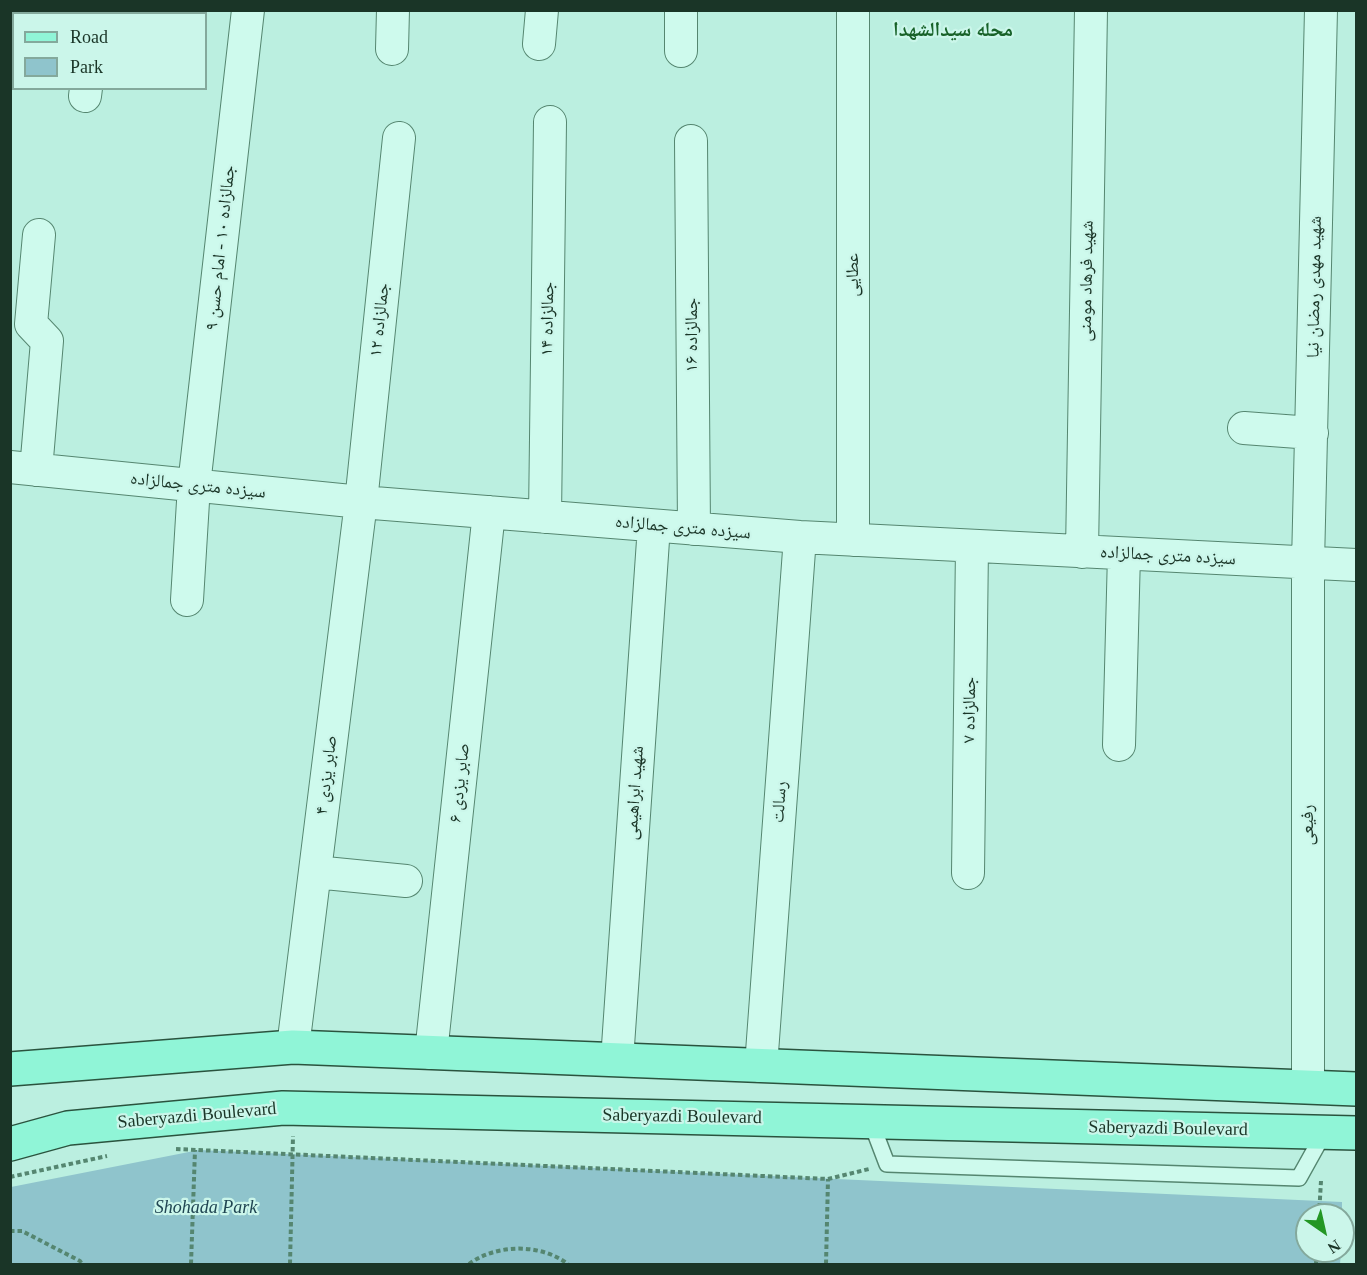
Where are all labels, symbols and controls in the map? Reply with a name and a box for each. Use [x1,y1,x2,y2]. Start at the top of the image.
legend [12,12,207,90]
district label: محله سیدالشهدا [893,19,1013,43]
text: Road [70,27,108,47]
text: Park [70,57,103,77]
street label: جمالزاده ۱۰ - امام حسن ۹ [202,164,240,332]
street label: شهید مهدی رمضان نیا [1303,216,1327,358]
street label: شهید فرهاد مومنی [1075,220,1099,342]
street label: عطایی [842,253,864,297]
street label: جمالزاده ۱۲ [365,282,395,358]
street label: جمالزاده ۱۴ [537,282,559,356]
street label: جمالزاده ۱۶ [681,298,703,372]
street label: سیزده متری جمالزاده [129,468,267,504]
street label: سیزده متری جمالزاده [614,511,752,545]
street label: سیزده متری جمالزاده [1099,542,1237,570]
street label: جمالزاده ۷ [959,677,981,743]
street label: صابر یزدی ۴ [311,734,343,816]
street label: صابر یزدی ۶ [445,742,475,824]
street label: شهید ابراهیمی [621,745,649,841]
street label: رسالت [768,780,792,824]
street label: رفیعی [1297,805,1319,845]
street label: Saberyazdi Boulevard [117,1098,277,1134]
street label: Saberyazdi Boulevard [602,1105,762,1129]
street label: Saberyazdi Boulevard [1088,1117,1248,1141]
park label: Shohada Park [155,1197,257,1219]
north arrow [1295,1203,1355,1263]
text: N [1325,1236,1344,1257]

